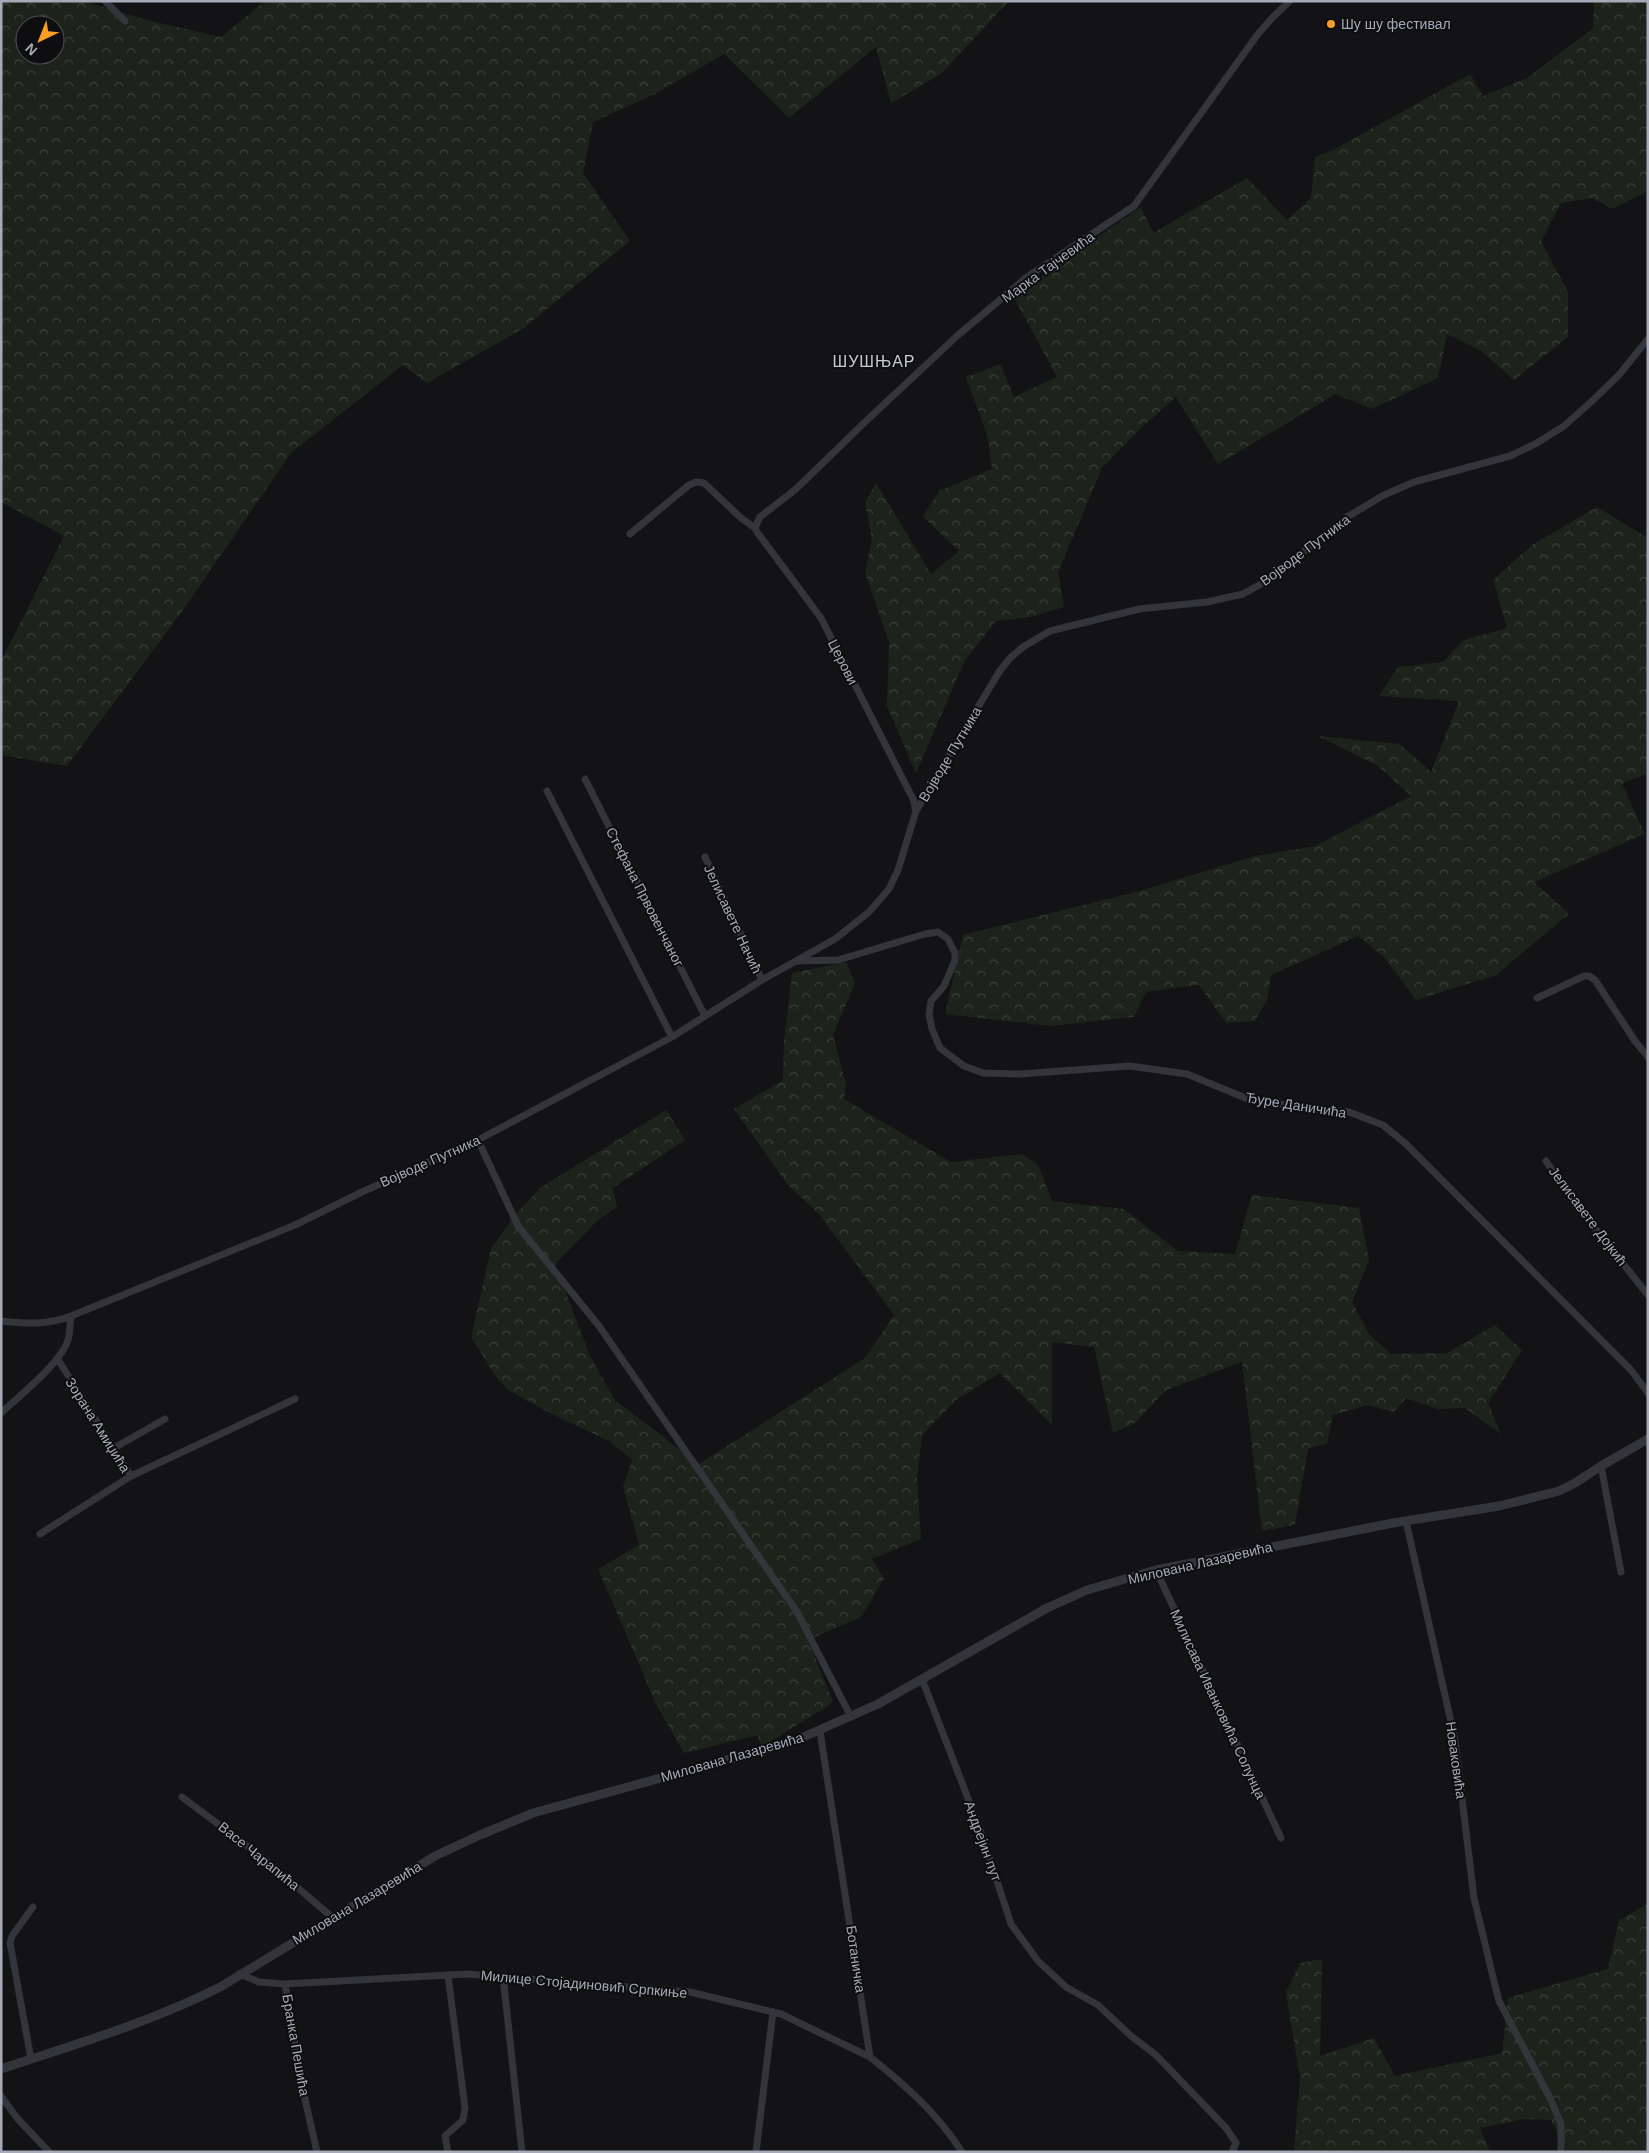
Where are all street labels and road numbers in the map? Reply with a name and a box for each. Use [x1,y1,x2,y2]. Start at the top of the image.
street label: Марка Тајчевића [999,228,1097,306]
street label: Војводе Путника [1257,511,1353,589]
street label: Церови [825,637,861,687]
street label: Војводе Путника [915,703,985,804]
street label: Стефана Првовенчаног [603,825,687,969]
street label: Јелисавете Начић [701,862,765,976]
street label: Ђуре Даничића [1244,1089,1348,1121]
street label: Војводе Путника [377,1132,483,1190]
street label: Јелисавете Дојкић [1546,1163,1630,1269]
street label: Зорана Амиџића [62,1374,134,1476]
street label: Милована Лазаревића [1126,1539,1274,1587]
street label: Милисава Иванковића Солунца [1167,1607,1269,1801]
street label: Новаковића [1443,1720,1469,1800]
street label: Милована Лазаревића [659,1729,805,1785]
street label: Андрејин пут [961,1799,1005,1884]
street label: Васе Чарапића [215,1818,303,1894]
street label: Милована Лазаревића [290,1858,425,1948]
street label: Ботаничка [843,1924,869,1994]
street label: Милице Стојадиновић Српкиње [480,1967,688,2001]
street label: Бранка Пешића [279,1993,313,2097]

